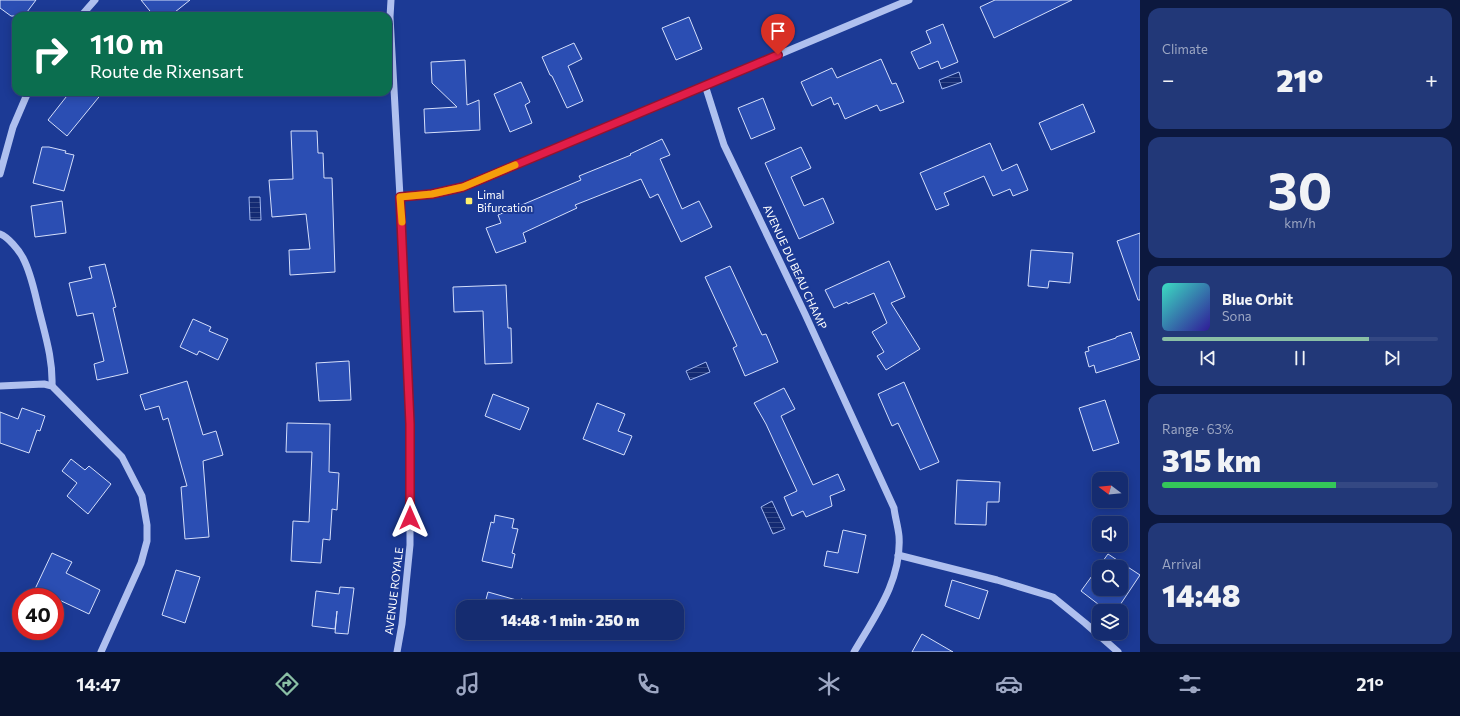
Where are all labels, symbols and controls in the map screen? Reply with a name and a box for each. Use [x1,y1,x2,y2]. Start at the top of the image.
pin [761,14,795,55]
icon: arrive [767,20,789,42]
text: 110 m [90,26,164,60]
icon: right [24,28,76,80]
text: Climate [1162,41,1208,57]
text: Route de Rixensart [90,60,244,82]
text: 21° [1276,61,1323,98]
text: − [1162,66,1175,93]
text: + [1425,66,1438,93]
text: 30 [1268,157,1332,221]
place label: Limal Bifurcation [477,188,533,214]
marker: Limal Bifurcation [464,196,474,206]
street label: AVENUE DU BEAU CHAMP [761,202,830,331]
text: km/h [1284,215,1316,231]
text: Blue Orbit [1222,290,1293,308]
text: Sona [1222,308,1252,324]
icon: previous [1197,347,1219,369]
icon: pause [1289,347,1311,369]
icon: next [1381,347,1403,369]
text: Range · 63% [1162,421,1233,437]
text: 315 km [1162,441,1261,478]
north arrow [1092,472,1128,508]
map controls [1092,472,1128,640]
position arrow [389,497,431,539]
button: sound [1092,516,1128,552]
street label: AVENUE ROYALE [382,546,405,636]
text: Arrival [1162,556,1201,572]
button: search [1092,560,1128,596]
text: 14:48 [1162,576,1240,613]
speed limit sign: 40 [12,588,64,640]
button: layers [1092,604,1128,640]
text: 14:48 · 1 min · 250 m [501,611,639,629]
icon: directions [273,670,301,698]
icon: music [454,670,482,698]
icon: phone [634,670,662,698]
icon: climate [815,670,843,698]
icon: car [995,670,1023,698]
icon: filters [1176,670,1204,698]
text: 14:47 [76,673,121,695]
text: 21° [1356,673,1384,695]

